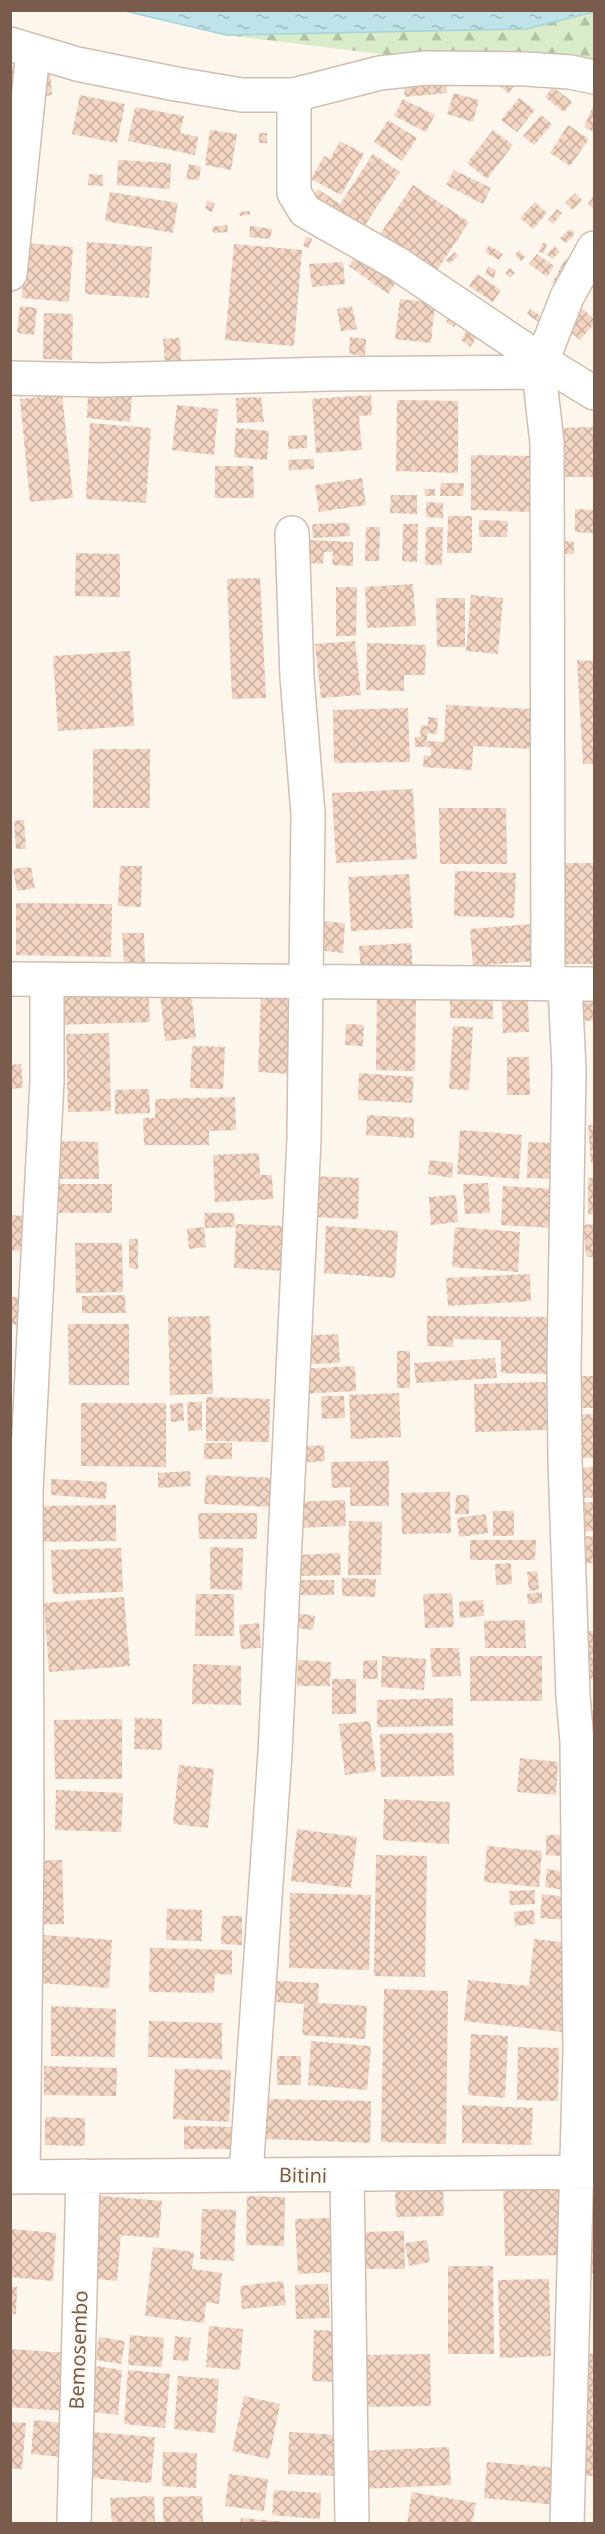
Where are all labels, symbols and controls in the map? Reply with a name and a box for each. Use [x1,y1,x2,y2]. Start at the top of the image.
street label: Bitini [279,2161,327,2189]
street label: Bemosembo [62,2290,94,2410]

